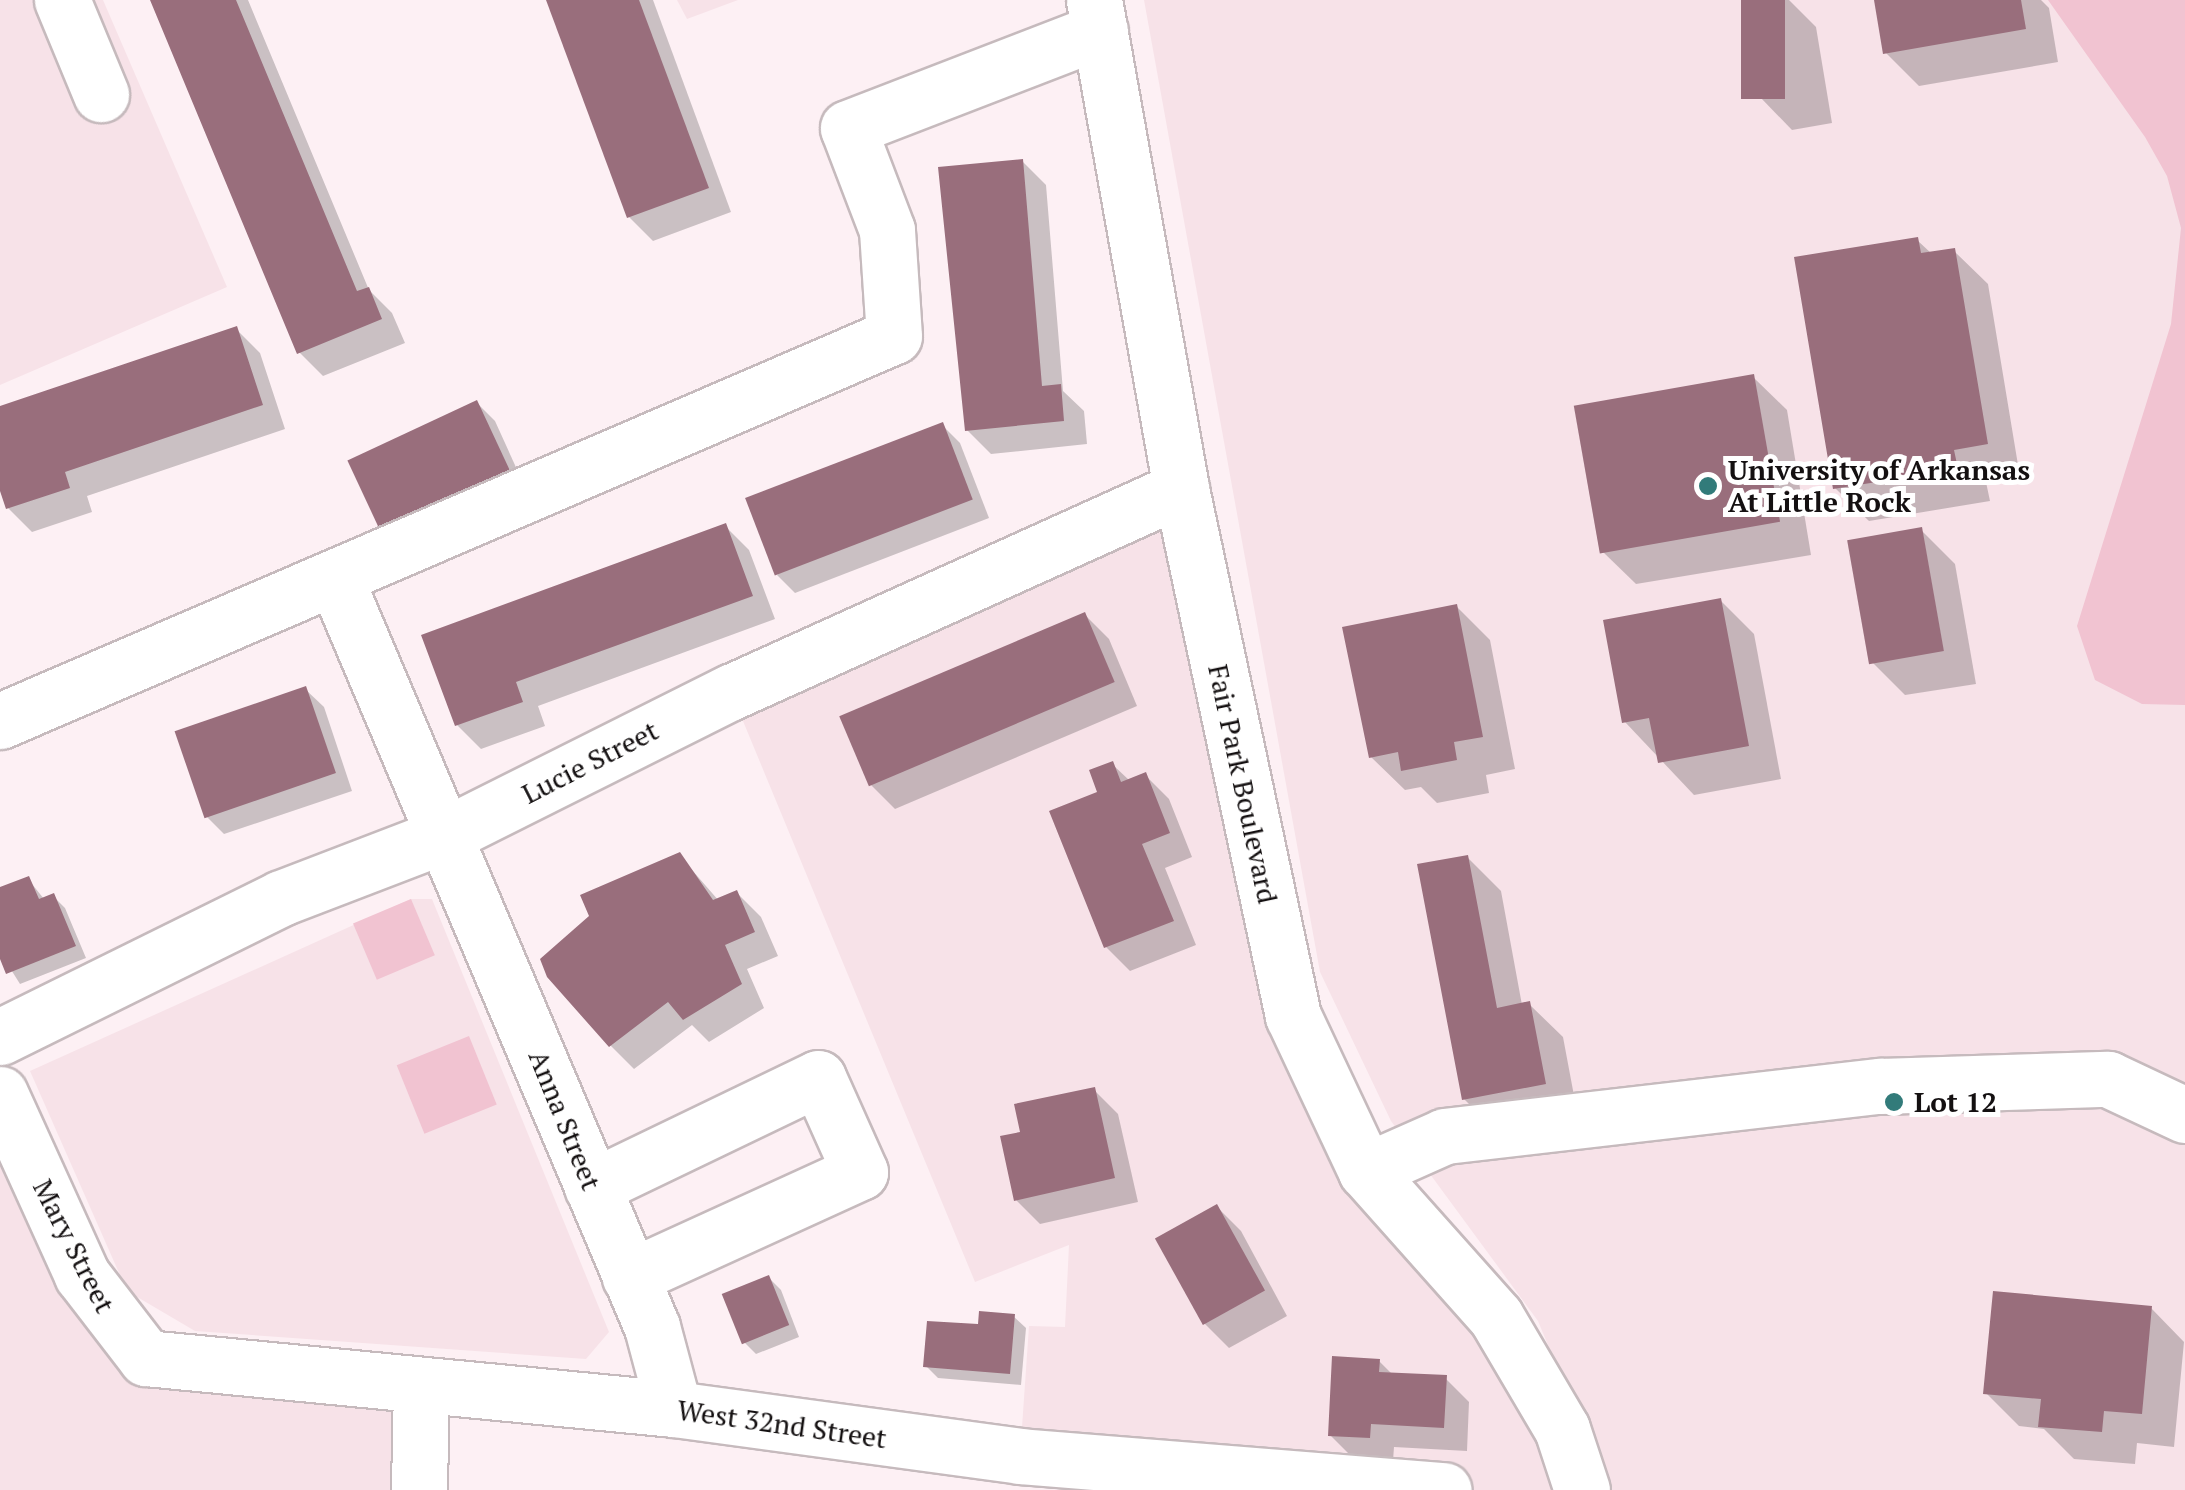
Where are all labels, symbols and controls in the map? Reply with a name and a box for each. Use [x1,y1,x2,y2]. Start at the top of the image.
place label: University of Arkansas At Little Rock [1728,453,2030,519]
marker: University of Arkansas At Little Rock [1697,475,1719,497]
street label: Fair Park Boulevard [1201,661,1285,907]
street label: Lucie Street [516,713,664,811]
street label: Anna Street [522,1045,608,1195]
place label: Lot 12 [1914,1085,1997,1119]
marker: Lot 12 [1883,1091,1905,1113]
street label: Mary Street [26,1174,122,1318]
street label: West 32nd Street [675,1393,889,1455]

